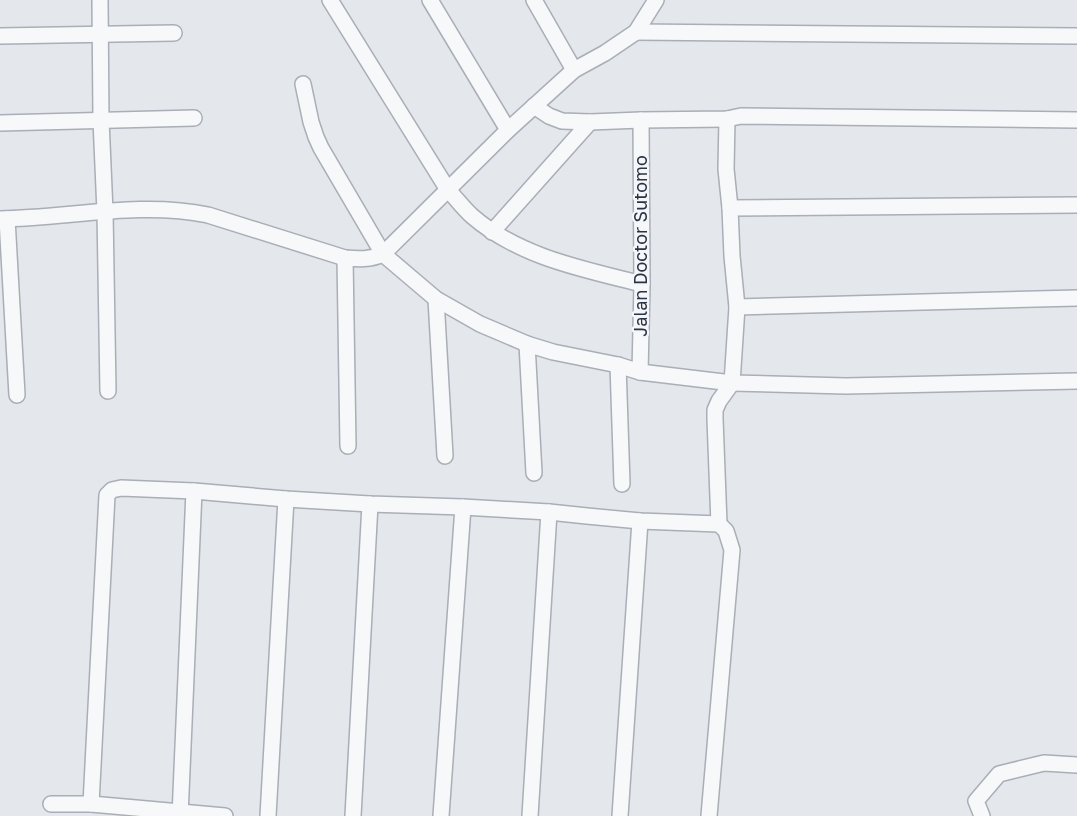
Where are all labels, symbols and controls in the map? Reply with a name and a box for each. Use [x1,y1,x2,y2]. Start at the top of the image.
street label: Jalan Doctor Sutomo [629,155,651,337]

